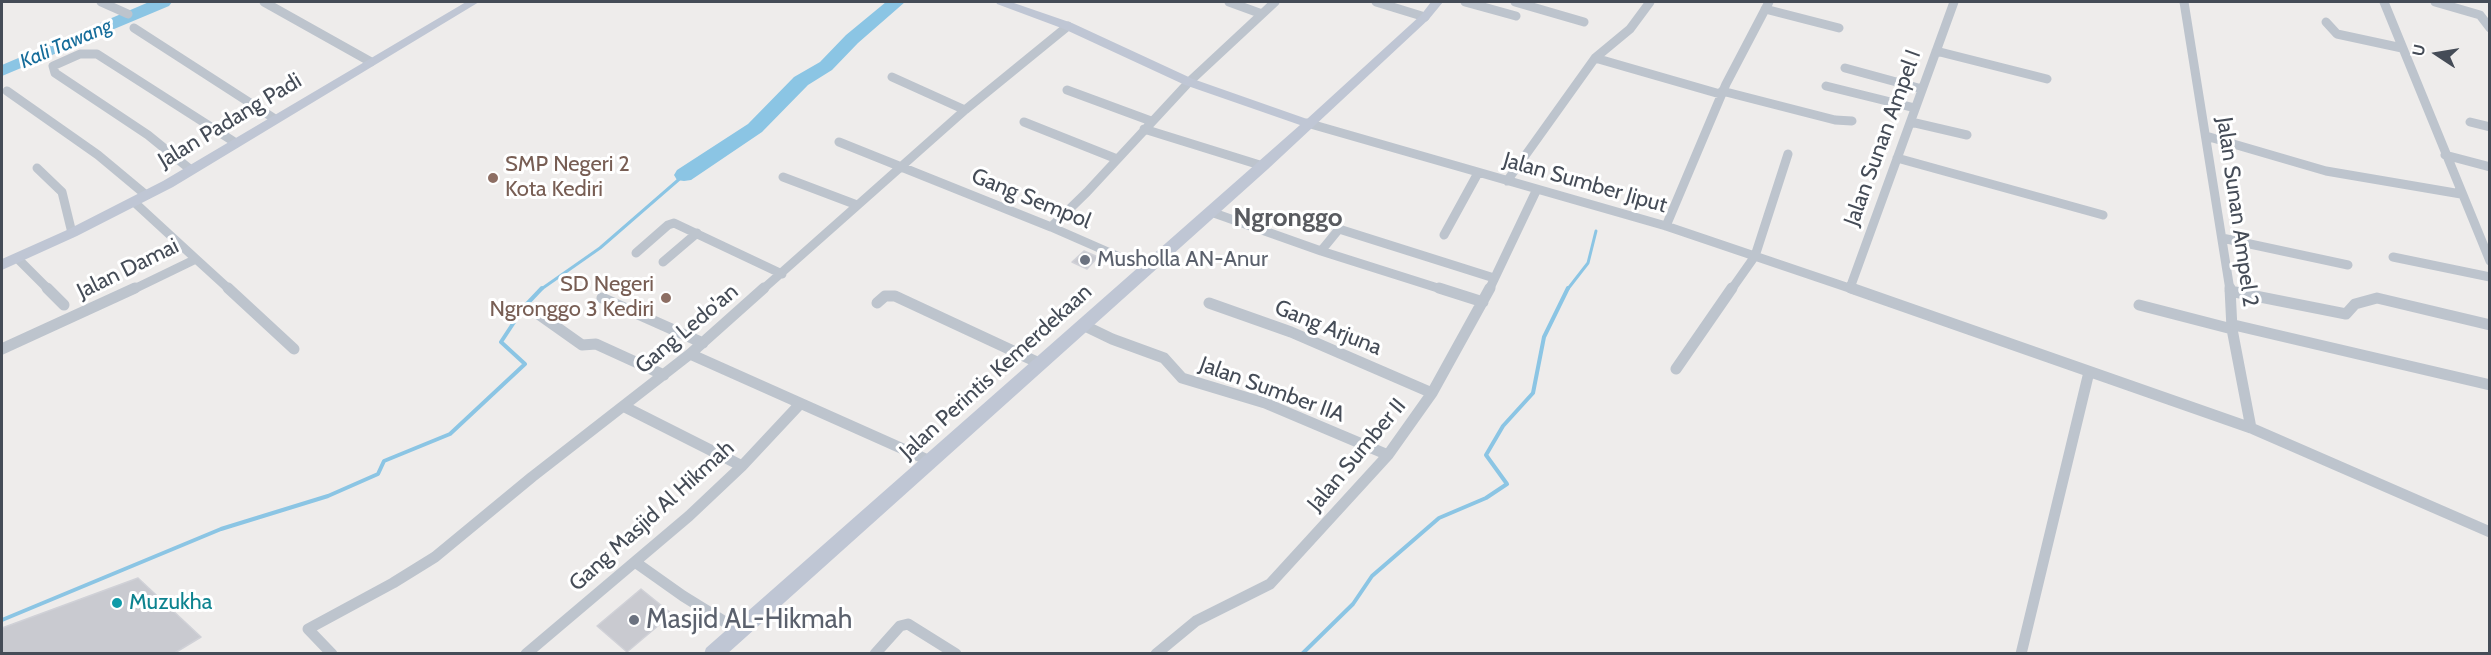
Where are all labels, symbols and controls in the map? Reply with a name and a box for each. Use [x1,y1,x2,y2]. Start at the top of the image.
water label: Kali Tawang [16,14,116,74]
north arrow [2407,24,2467,84]
text: U [2408,43,2429,58]
street label: Jalan Sunan Ampel I [1839,46,1927,230]
street label: Jalan Padang Padi [154,68,306,174]
street label: Jalan Sunan Ampel 2 [2211,115,2263,309]
street label: Jalan Sumber Jiput [1500,147,1670,219]
place label: SMP Negeri 2 Kota Kediri [505,152,630,204]
street label: Gang Sempol [967,163,1095,235]
marker: SMP Negeri 2 Kota Kediri [486,171,500,185]
district label: Ngronggo [1233,202,1343,234]
street label: Jalan Damai [73,233,183,305]
place label: Musholla AN-Anur [1097,247,1268,273]
marker: Musholla AN-Anur [1078,253,1092,267]
place label: SD Negeri Ngronggo 3 Kediri [490,272,654,324]
street label: Gang Ledo'an [630,278,744,380]
street label: Jalan Perintis Kemerdekaan [895,279,1097,465]
marker: SD Negeri Ngronggo 3 Kediri [659,291,673,305]
street label: Gang Arjuna [1271,295,1385,361]
street label: Jalan Sumber IIA [1196,351,1348,429]
street label: Jalan Sumber II [1302,393,1412,517]
street label: Gang Masjid Al Hikmah [564,435,740,597]
place label: Muzukha [129,590,212,616]
marker: Muzukha [110,596,124,610]
place label: Masjid AL-Hikmah [646,604,852,636]
marker: Masjid AL-Hikmah [627,613,641,627]

